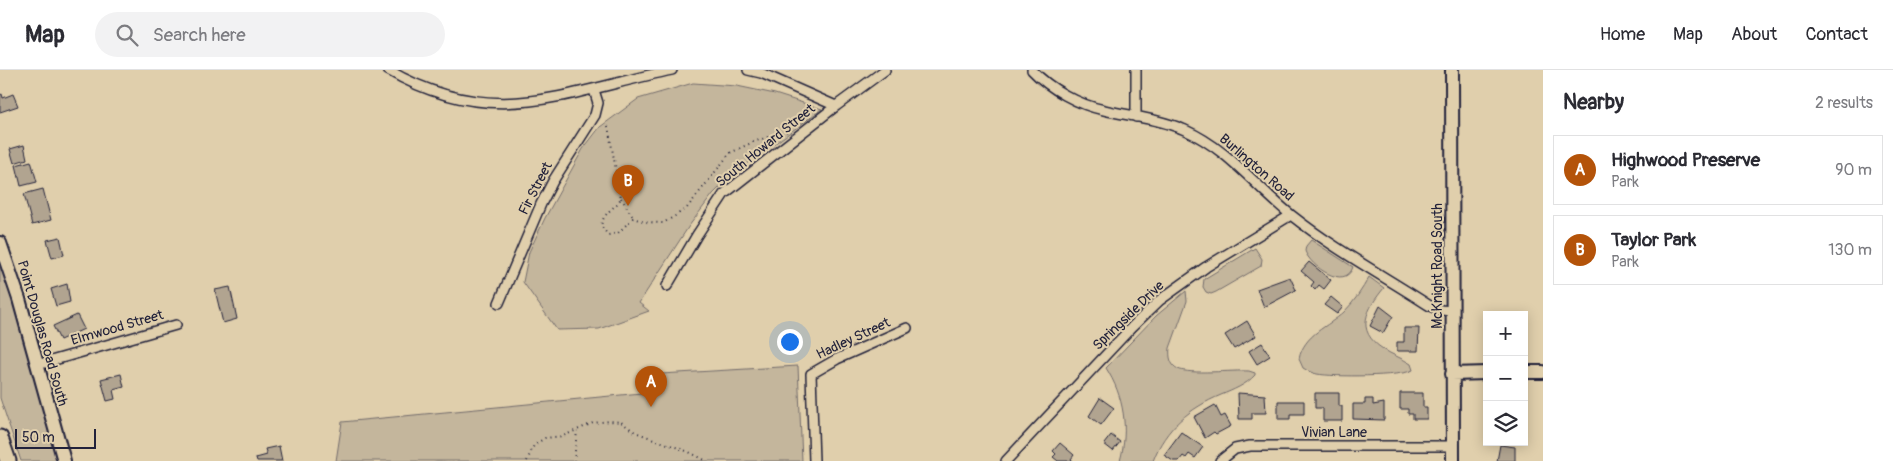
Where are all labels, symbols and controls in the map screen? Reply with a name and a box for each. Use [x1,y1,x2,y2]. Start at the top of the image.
search box [95,12,445,57]
text: Map [25,20,65,49]
icon: search [113,21,141,49]
text: Search here [153,23,246,47]
text: Home [1600,23,1645,46]
text: Map [1673,23,1703,46]
text: About [1731,23,1777,46]
text: Contact [1805,23,1868,46]
text: Nearby [1563,89,1624,116]
text: 2 results [1815,93,1873,113]
street label: South Howard Street [712,100,819,191]
street label: Burlington Road [1216,130,1298,205]
text: Highwood Preserve [1611,148,1760,172]
street label: Fir Street [515,159,556,217]
text: A [1575,160,1585,180]
text: 90 m [1835,160,1872,180]
pin: B [612,165,644,206]
text: Park [1611,172,1639,192]
street label: McKnight Road South [1429,203,1446,329]
text: Taylor Park [1611,228,1696,252]
text: B [1575,240,1585,260]
text: 130 m [1828,240,1872,260]
text: Park [1611,252,1639,272]
street label: Point Douglas Road South [14,258,71,408]
street label: Springside Drive [1089,277,1168,354]
street label: Elmwood Street [69,306,166,349]
map controls [1483,311,1528,446]
button: + [1483,311,1528,356]
street label: Hadley Street [814,314,893,363]
your location [777,329,803,355]
button: − [1483,356,1528,401]
pin: A [635,366,667,407]
button: layers [1483,401,1528,446]
street label: Vivian Lane [1301,424,1367,441]
scale bar [15,426,96,449]
text: 50 m [22,429,55,446]

